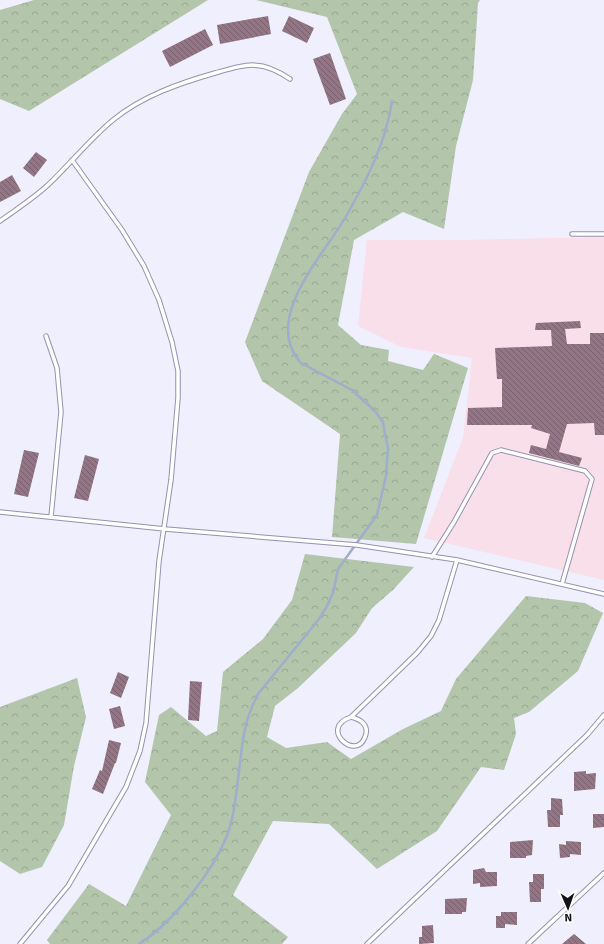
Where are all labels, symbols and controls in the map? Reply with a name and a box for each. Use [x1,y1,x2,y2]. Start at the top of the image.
north arrow [548,888,588,928]
text: N [564,911,572,924]

